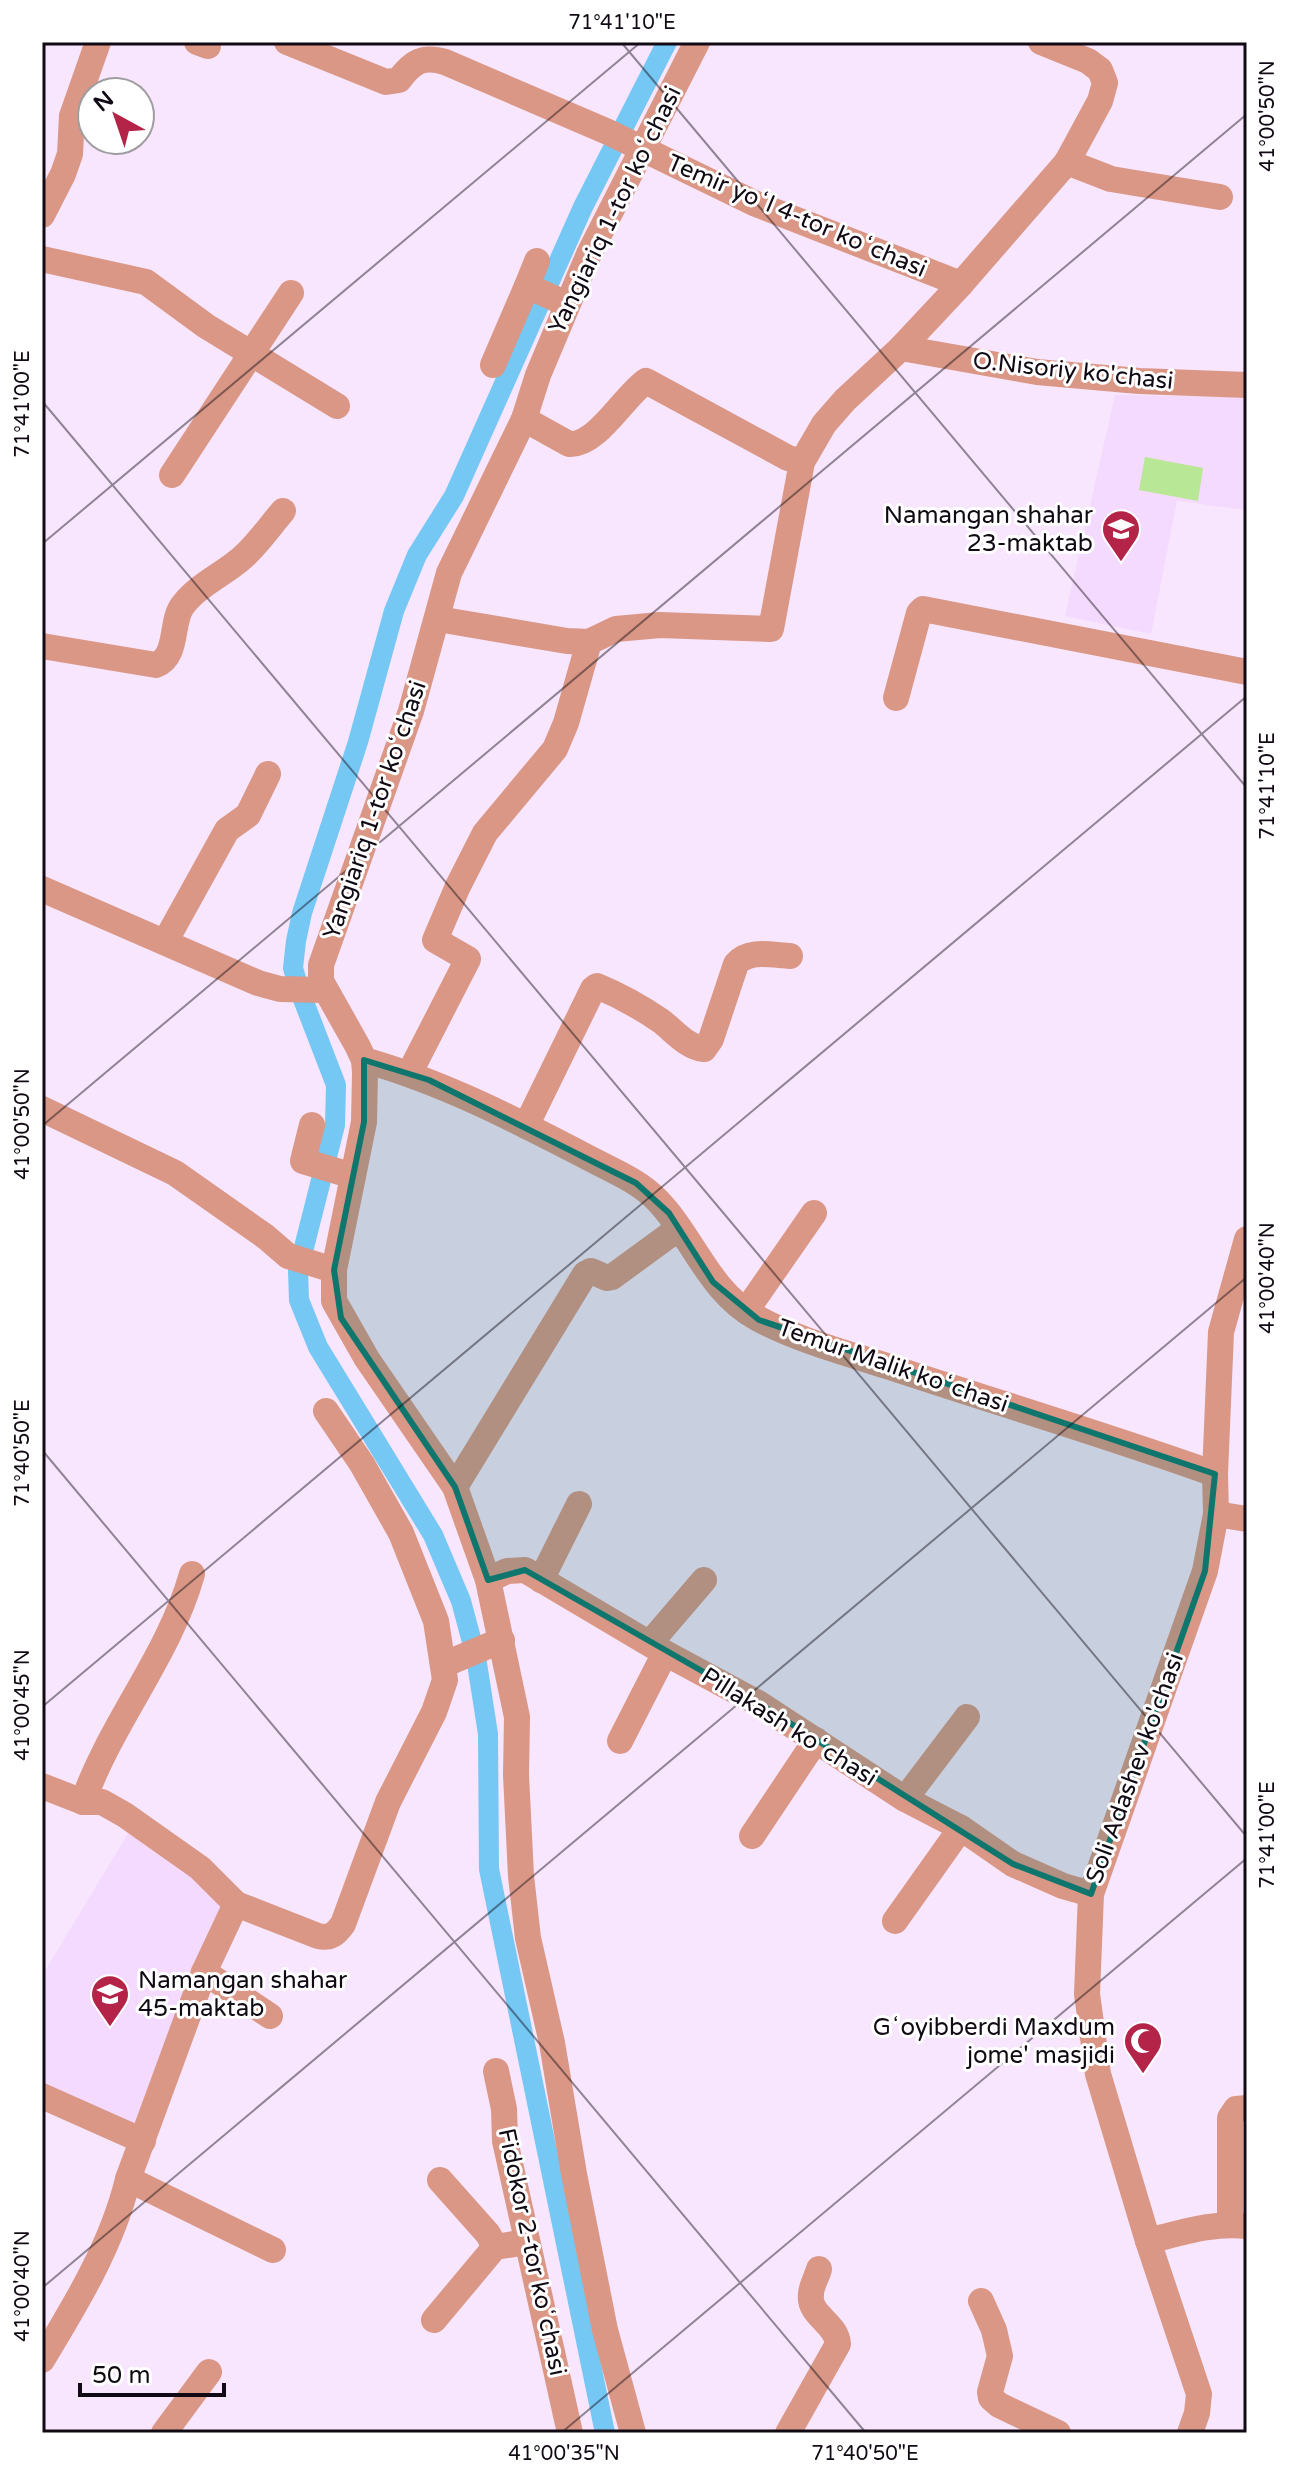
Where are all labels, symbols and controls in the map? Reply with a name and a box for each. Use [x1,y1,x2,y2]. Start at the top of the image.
text: 71°41'10"E [568,11,676,35]
text: 41°00'50"N [1256,60,1280,172]
north arrow [76,76,156,156]
street label: Yangiariq 1-tor koʻchasi [542,82,688,338]
text: N [89,86,119,117]
street label: Temir yoʻl 4-tor koʻchasi [663,148,931,284]
street label: O.Nisoriy ko'chasi [971,346,1175,396]
text: 71°41'00"E [11,350,35,458]
place label: Namangan shahar 23-maktab [884,501,1094,558]
school or university icon: Namangan shahar 23-maktab [1100,508,1142,563]
street label: Yangiariq 1-tor koʻchasi [317,677,433,943]
text: 71°41'10"E [1256,732,1280,840]
text: 41°00'50"N [11,1068,35,1180]
text: 41°00'40"N [1256,1222,1280,1334]
street label: Temur Malik koʻchasi [774,1313,1012,1419]
text: 71°40'50"E [11,1399,35,1507]
text: 41°00'45"N [11,1649,35,1761]
street label: Soli Adashev ko'chasi [1080,1649,1190,1887]
street label: Pillakash koʻchasi [696,1661,882,1793]
text: 71°41'00"E [1256,1781,1280,1889]
place label: Namangan shahar 45-maktab [138,1966,348,2023]
school or university icon: Namangan shahar 45-maktab [89,1973,131,2028]
place label: Gʻoyibberdi Maxdum jome' masjidi [873,2013,1115,2070]
mosque icon: Gʻoyibberdi Maxdum jome' masjidi [1122,2020,1164,2075]
street label: Fidokor 2-tor koʻchasi [492,2126,572,2378]
text: 41°00'40"N [11,2230,35,2342]
scale bar [80,2347,224,2397]
text: 50 m [92,2361,150,2390]
text: 41°00'35"N [508,2442,620,2466]
text: 71°40'50"E [811,2442,919,2466]

